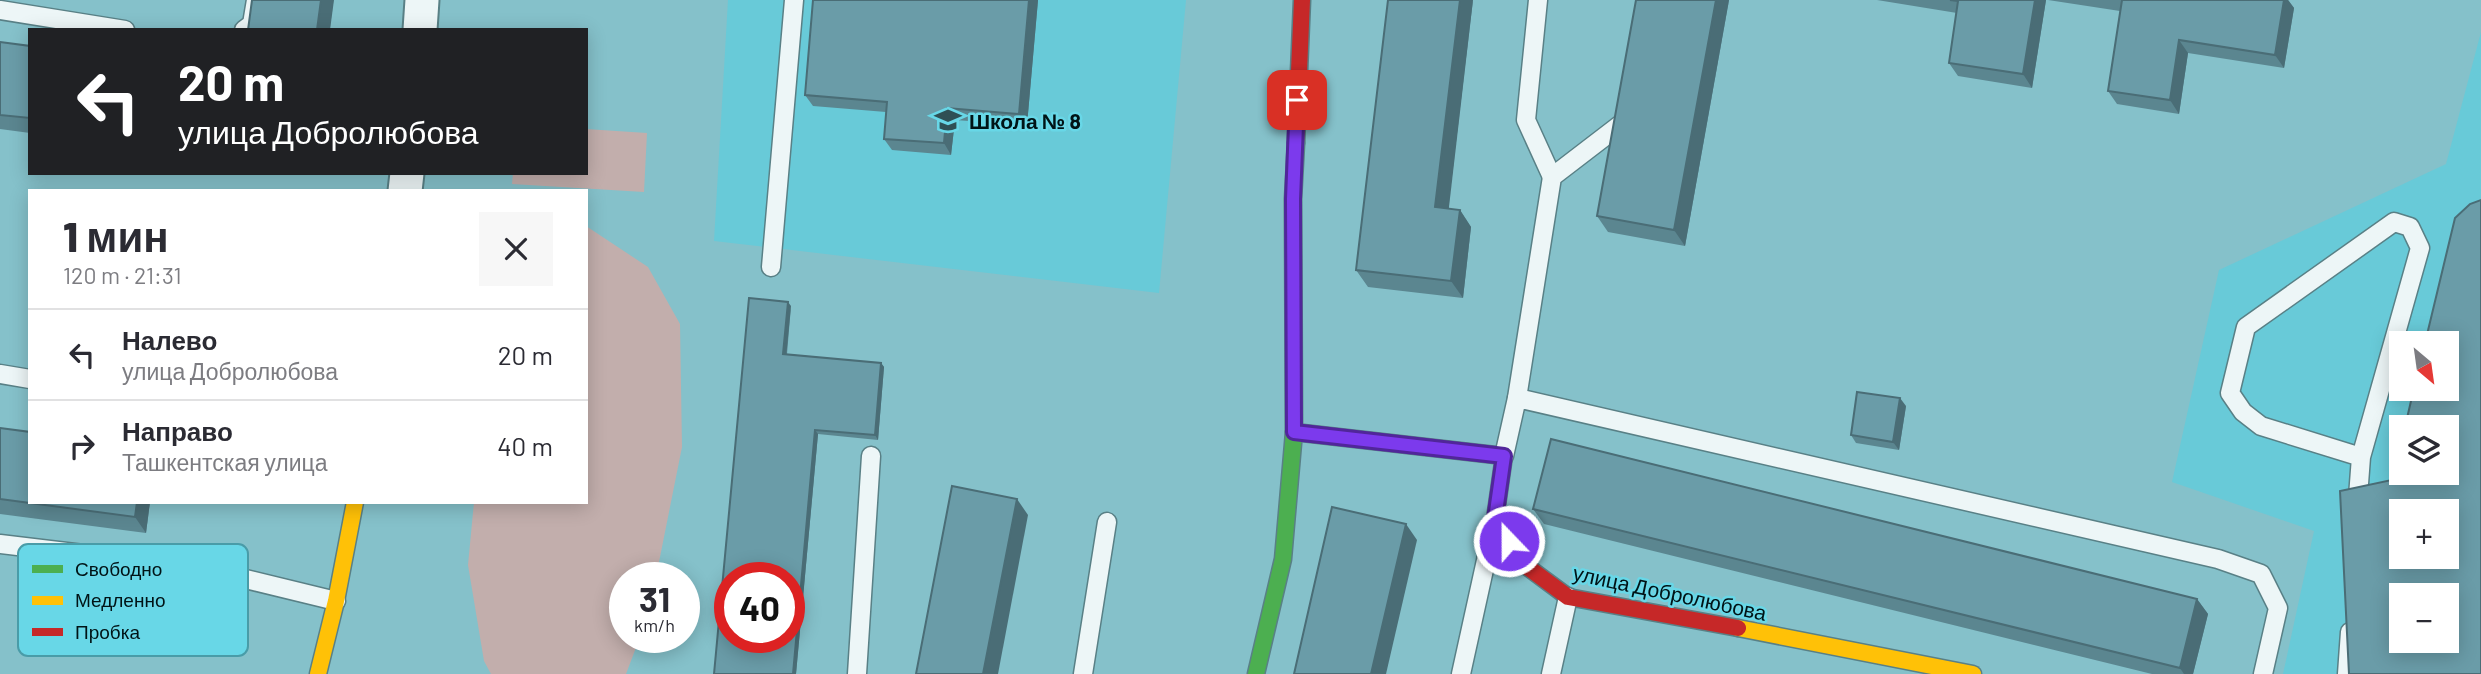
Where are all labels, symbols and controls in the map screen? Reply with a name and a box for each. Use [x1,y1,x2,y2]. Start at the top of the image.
text: 20 m [178,52,284,111]
icon: left [63,56,154,147]
pin [1267,70,1327,130]
icon: arrive [1278,81,1316,119]
school or university icon: Школа № 8 [933,105,963,135]
place label: Школа № 8 [969,108,1081,133]
text: улица Добролюбова [178,112,479,150]
text: 1 мин [63,210,169,260]
button: close [479,212,553,286]
text: 120 m · 21:31 [63,261,182,289]
text: Налево [122,324,217,355]
north arrow [2389,331,2459,401]
map controls [2389,331,2459,653]
icon: left [63,336,101,374]
text: 20 m [498,339,553,370]
text: улица Добролюбова [122,357,338,385]
text: Направо [122,415,233,446]
button: layers [2389,415,2459,485]
icon: right [63,427,101,465]
text: 40 m [497,430,553,461]
text: Ташкентская улица [122,448,328,476]
button: + [2389,499,2459,569]
position arrow [1472,504,1546,578]
legend [18,544,248,656]
text: Свободно [75,557,162,580]
street label: улица Добролюбова [1571,559,1769,625]
speed limit sign: 40 [714,562,805,653]
text: 31 [639,577,670,619]
button: − [2389,583,2459,653]
text: Медленно [75,588,165,611]
text: km/h [634,614,675,636]
text: Пробка [75,620,140,643]

